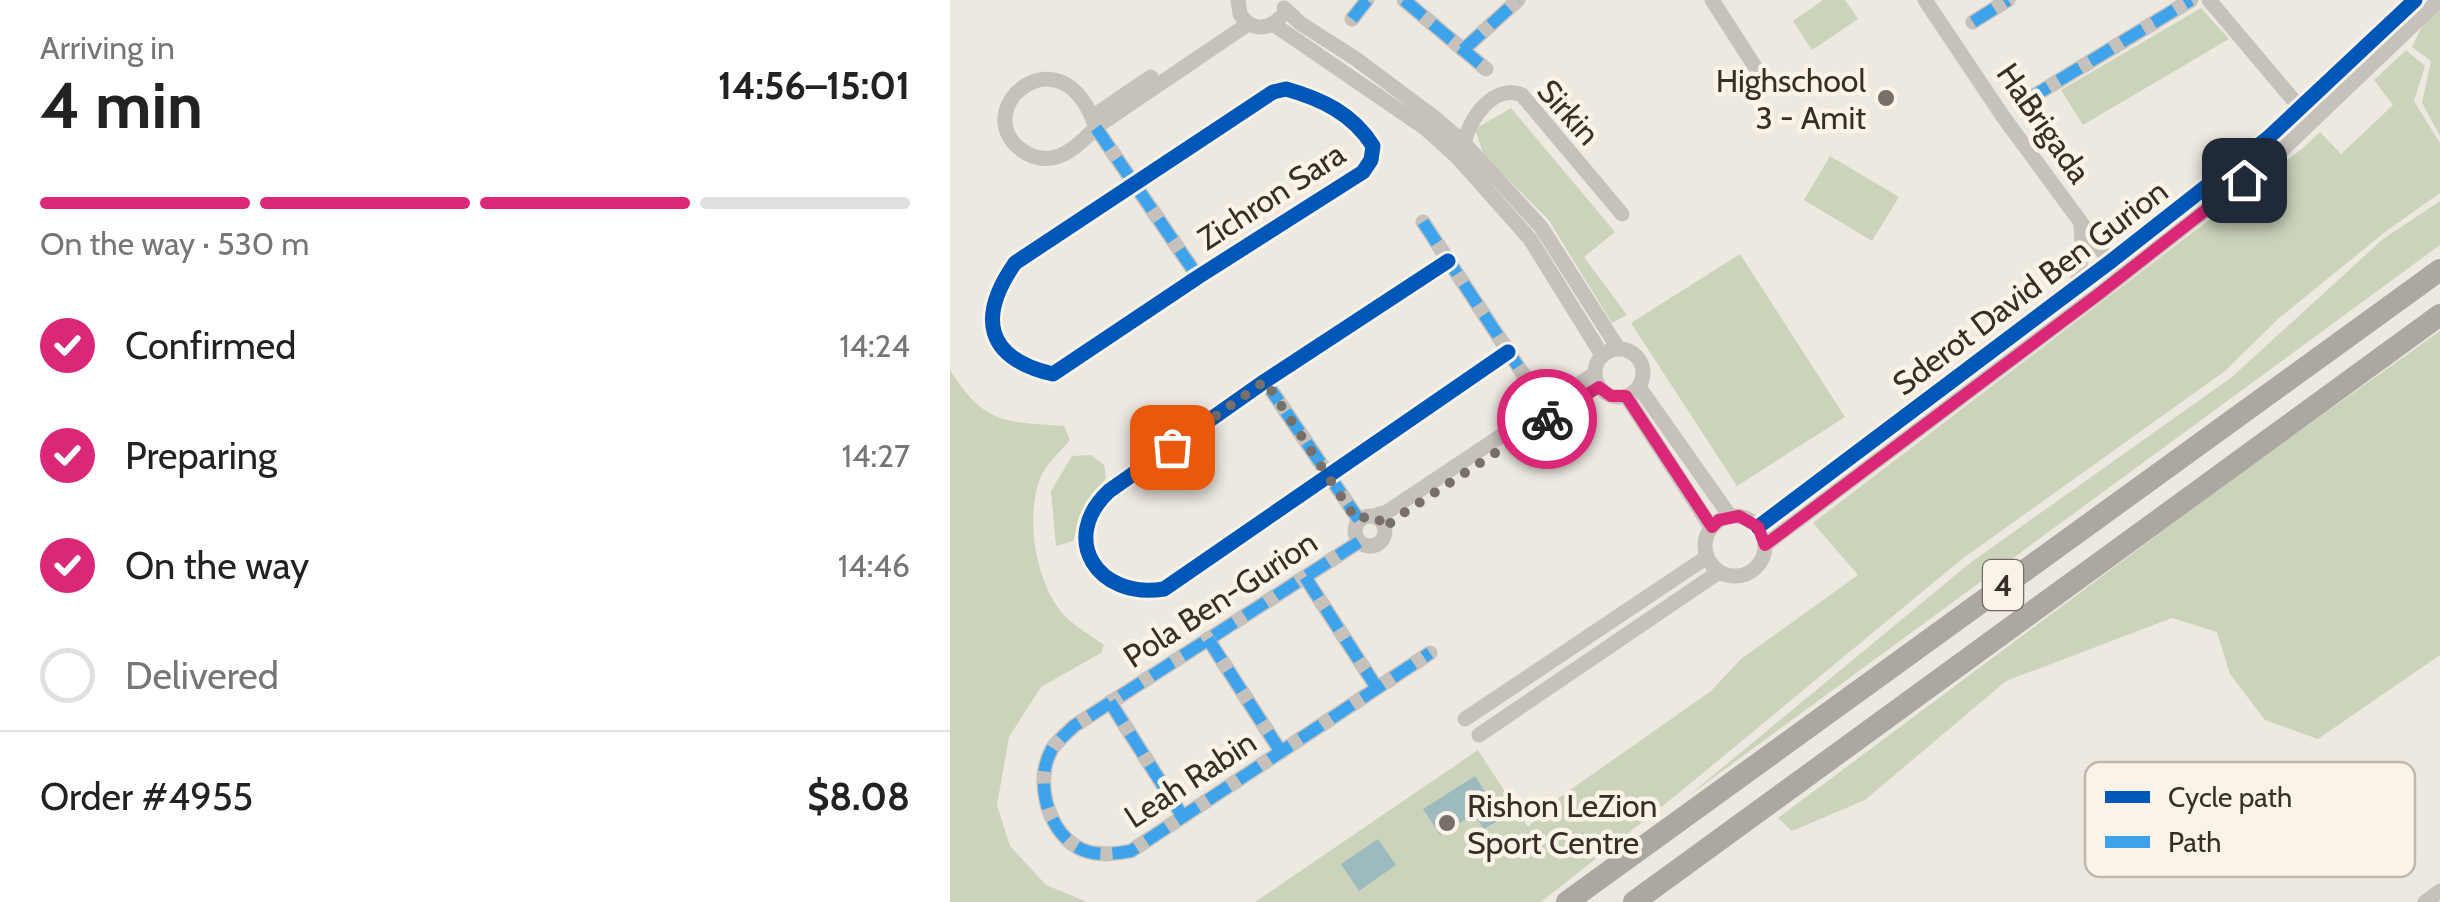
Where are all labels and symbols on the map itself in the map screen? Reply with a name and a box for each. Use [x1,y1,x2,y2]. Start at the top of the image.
street label: HaBrigada [1989,56,2100,191]
place label: Highschool 3 - Amit [1716,61,1866,137]
street label: Sirkin [1530,71,1608,153]
marker: Highschool 3 - Amit [1875,87,1897,109]
street label: Zichron Sara [1190,134,1352,258]
pin [2202,138,2287,223]
street label: Sderot David Ben Gurion [1885,171,2175,403]
courier [1497,369,1597,469]
pin [1130,405,1215,490]
street label: Pola Ben-Gurion [1116,522,1324,676]
road number: 4 [1983,560,2023,610]
street label: Leah Rabin [1117,722,1263,836]
legend [2085,762,2415,877]
text: Cycle path [2168,780,2292,814]
place label: Rishon LeZion Sport Centre [1467,786,1657,862]
marker: Rishon LeZion Sport Centre [1436,812,1458,834]
text: Path [2168,825,2221,859]

